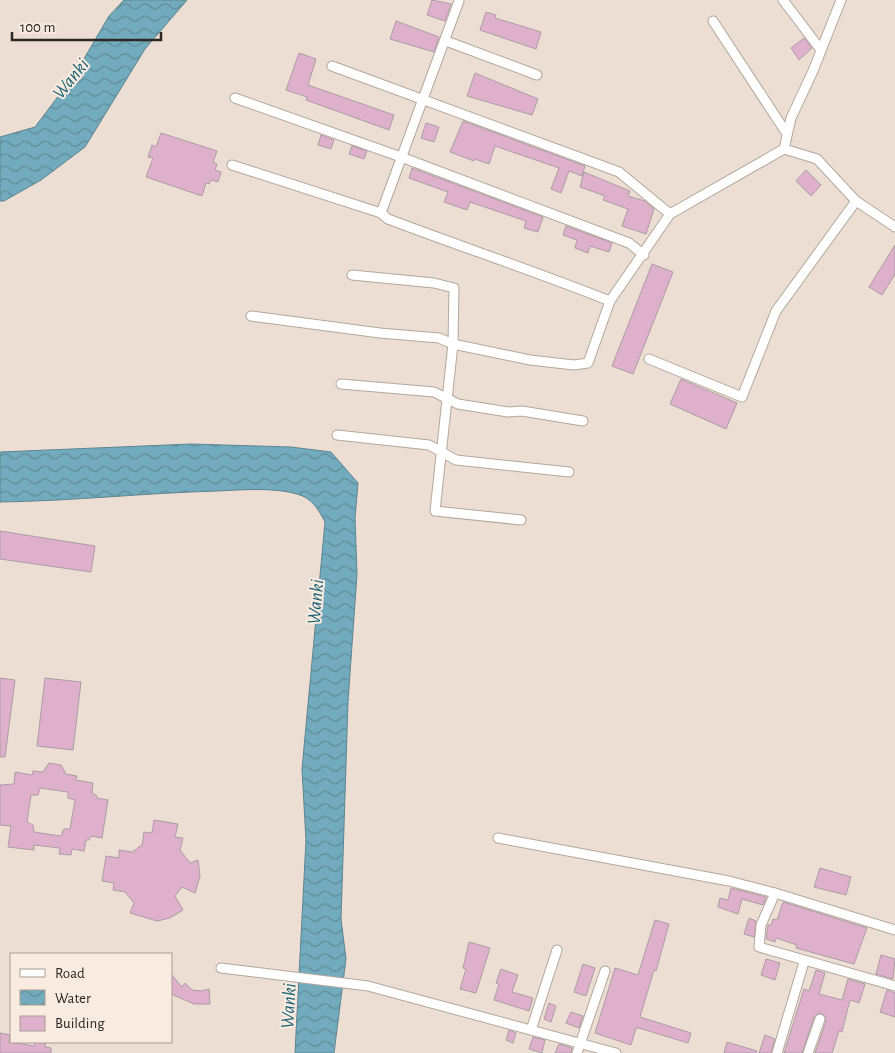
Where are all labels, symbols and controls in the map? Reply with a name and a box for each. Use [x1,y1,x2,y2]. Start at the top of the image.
scale bar [12,10,161,42]
text: 100 m [20,20,55,35]
water label: Wanki [49,55,93,103]
water label: Wanki [305,579,327,625]
legend [10,953,172,1043]
text: Road [55,966,85,981]
water label: Wanki [278,983,300,1029]
text: Water [55,991,91,1006]
text: Building [55,1016,105,1031]

